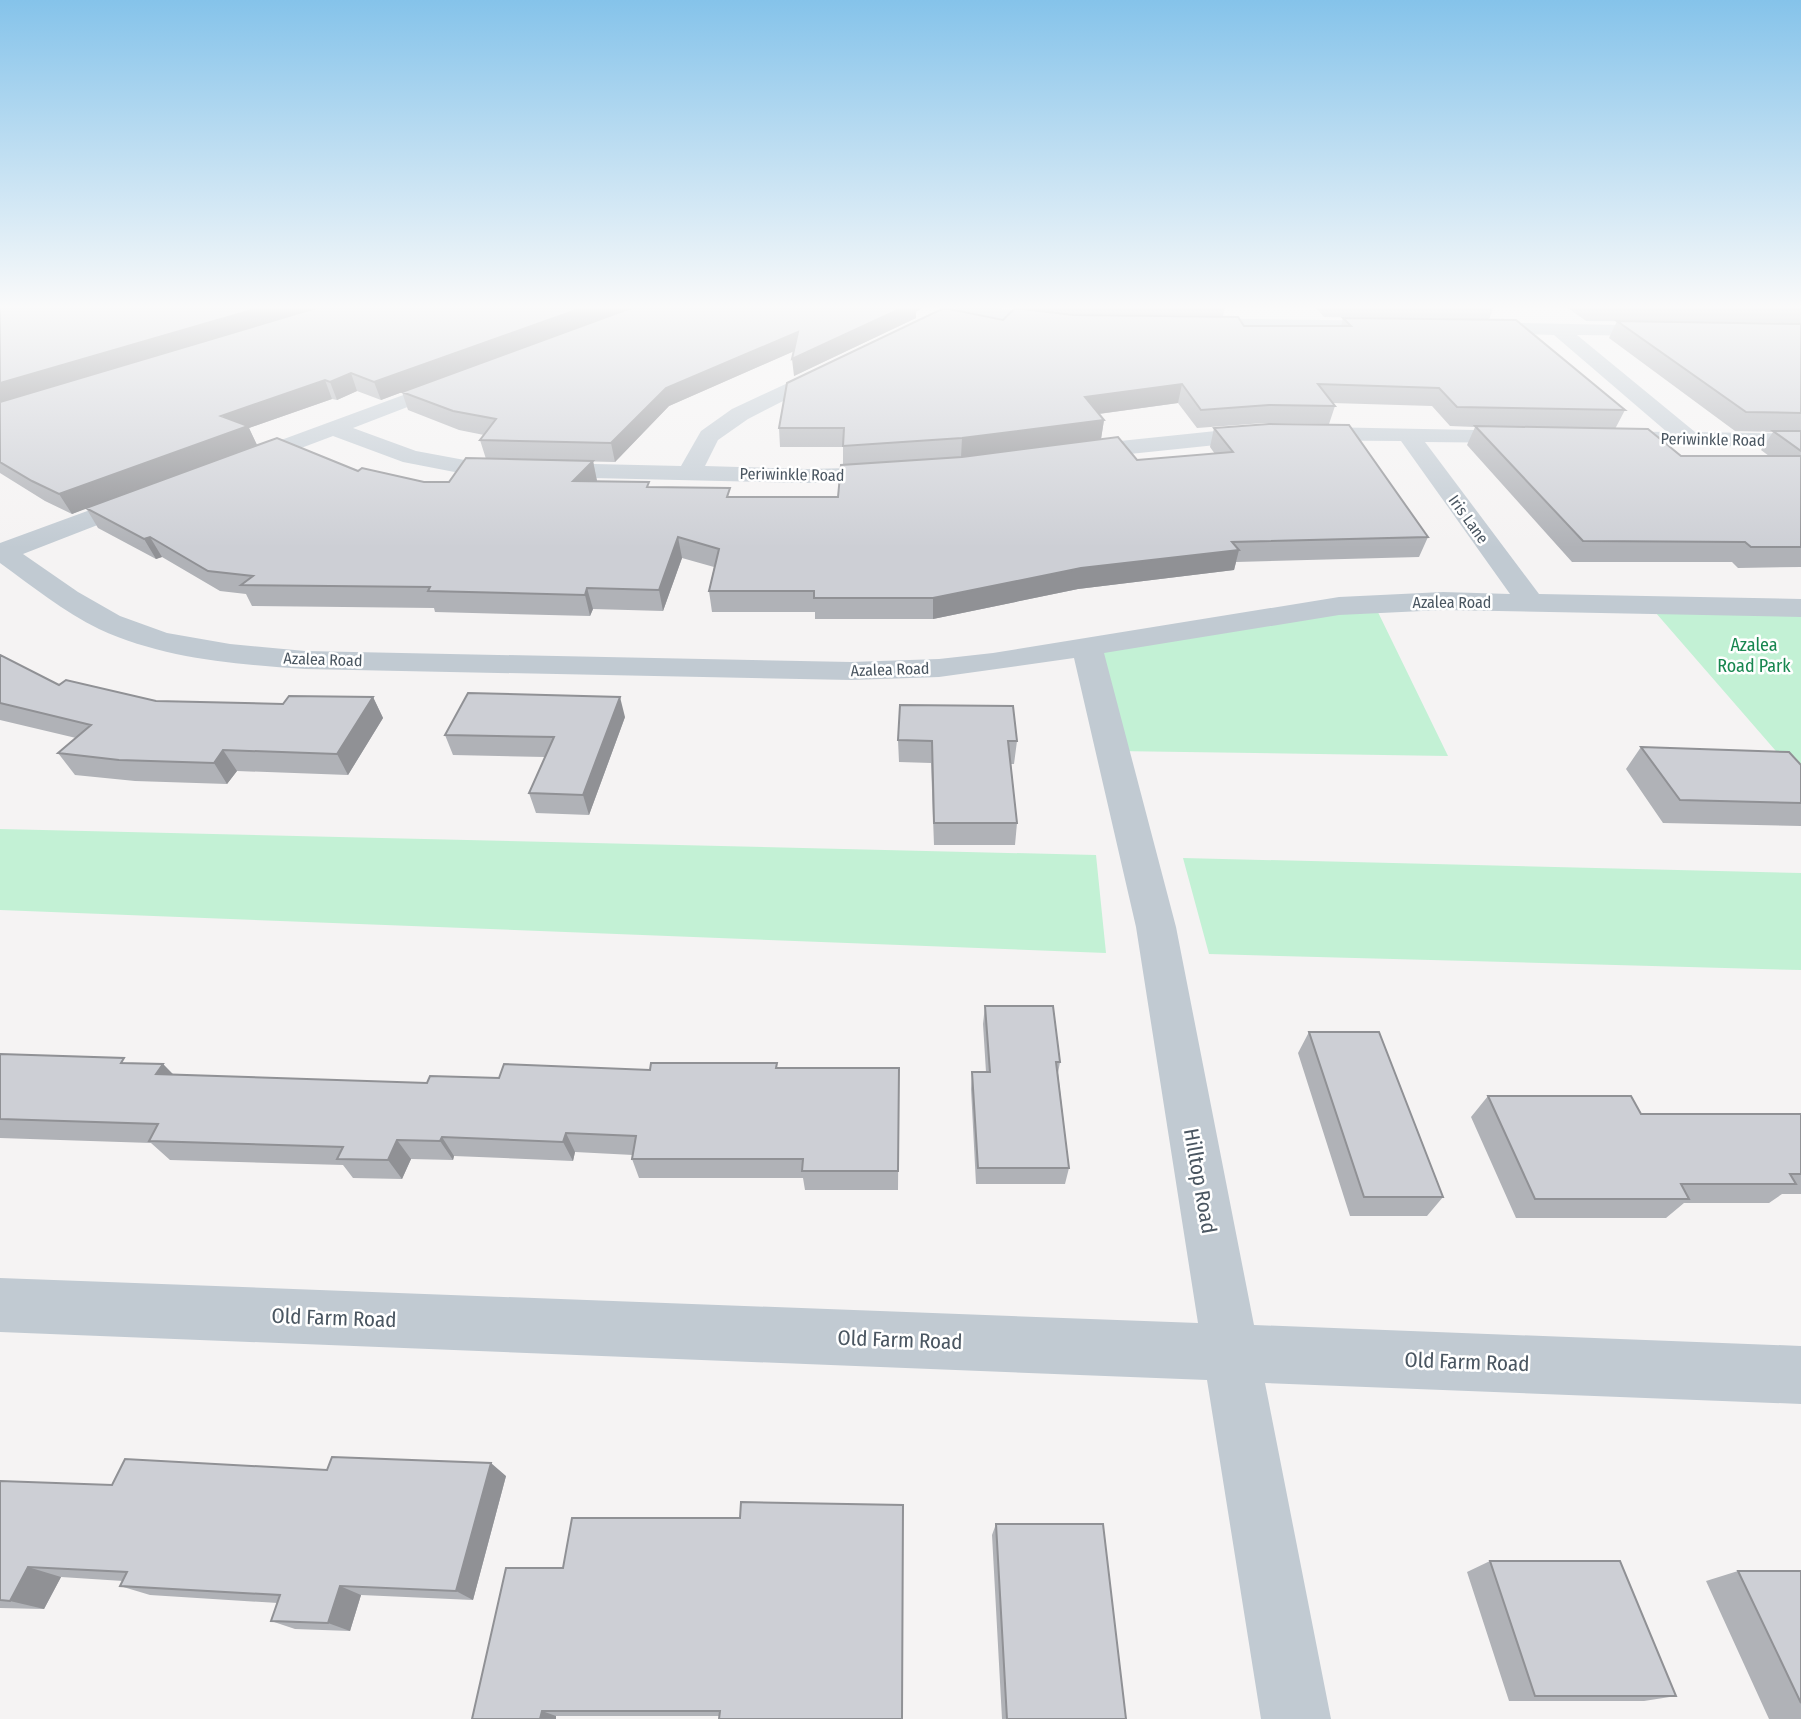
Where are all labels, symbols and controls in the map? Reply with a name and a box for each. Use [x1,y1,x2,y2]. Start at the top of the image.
street label: Periwinkle Road [1660,429,1766,450]
street label: Periwinkle Road [739,464,845,485]
street label: Iris Lane [1445,491,1493,547]
street label: Azalea Road [1413,593,1491,612]
park label: Azalea Road Park [1717,634,1791,677]
street label: Azalea Road [283,649,363,670]
street label: Azalea Road [850,659,930,680]
street label: Hilltop Road [1178,1126,1222,1236]
street label: Old Farm Road [271,1303,397,1333]
street label: Old Farm Road [837,1325,963,1355]
street label: Old Farm Road [1404,1347,1530,1377]

